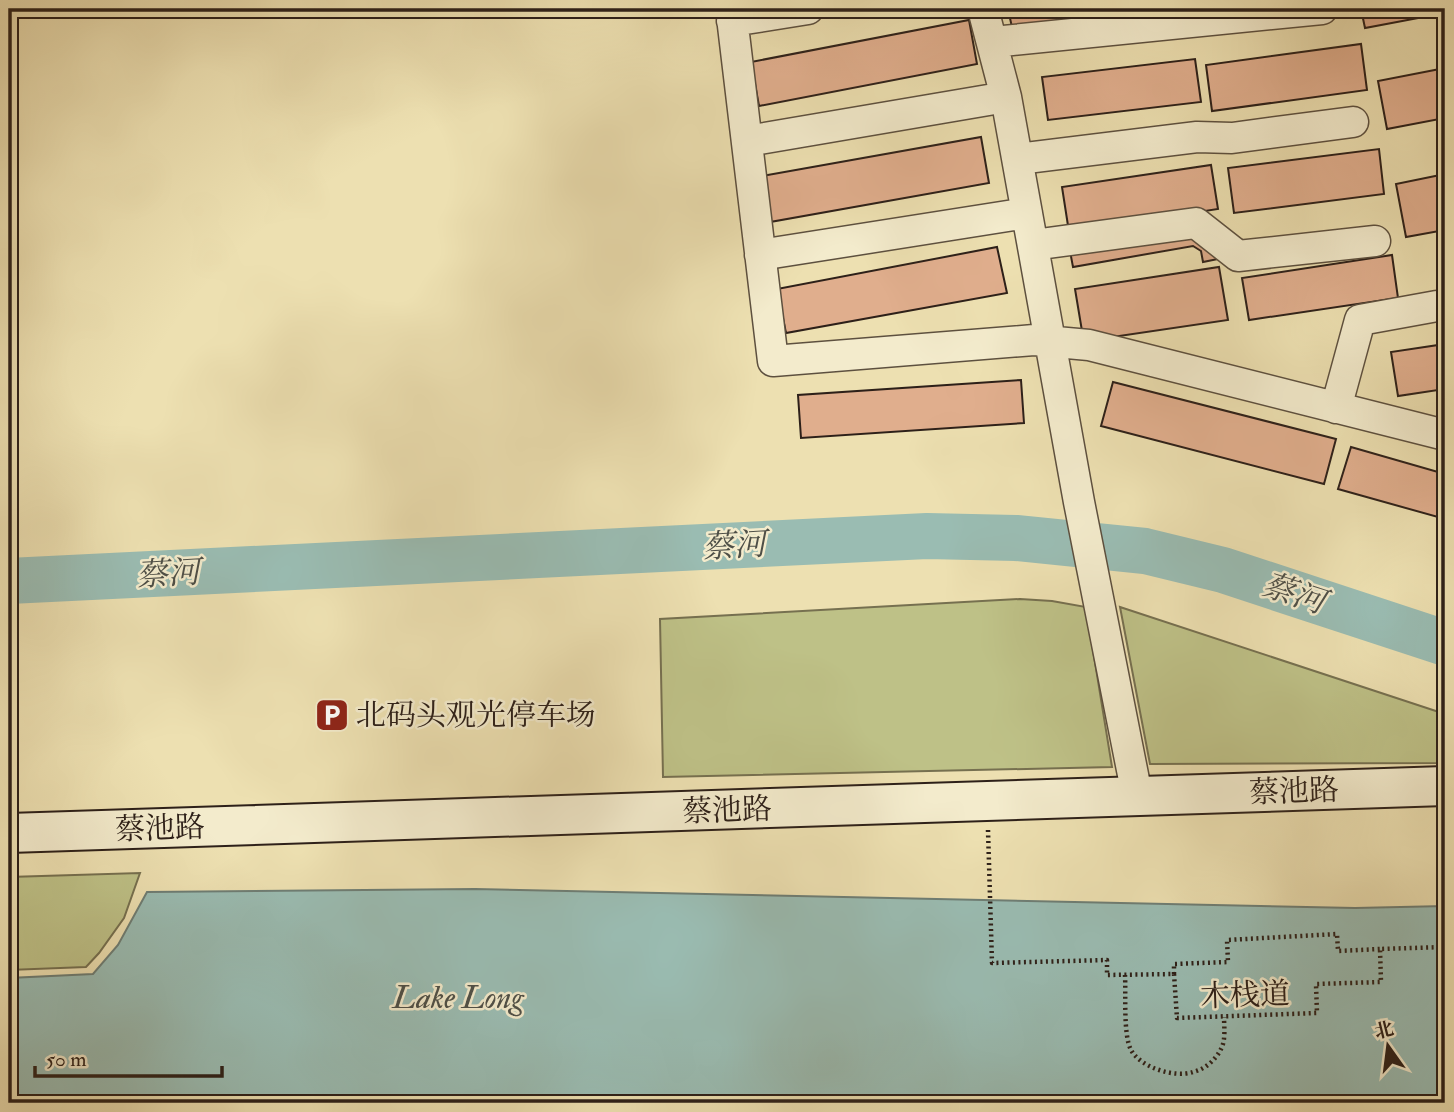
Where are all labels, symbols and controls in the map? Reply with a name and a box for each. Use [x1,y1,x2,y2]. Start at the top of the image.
water label: 蔡河 [701,524,772,568]
water label: 蔡河 [135,552,206,596]
water label: 蔡河 [1257,565,1335,624]
parking icon: 北码头观光停车场 [313,696,351,734]
place label: 北码头观光停车场 [356,697,596,734]
street label: 蔡池路 [1248,771,1340,812]
street label: 蔡池路 [681,790,773,831]
street label: 蔡池路 [114,808,206,849]
street label: 木栈道 [1199,975,1291,1016]
water label: Lake Long [391,978,525,1018]
north arrow [1352,1010,1422,1080]
text: 北 [1372,1017,1396,1044]
scale bar [35,1035,222,1079]
text: 50 m [46,1046,87,1073]

